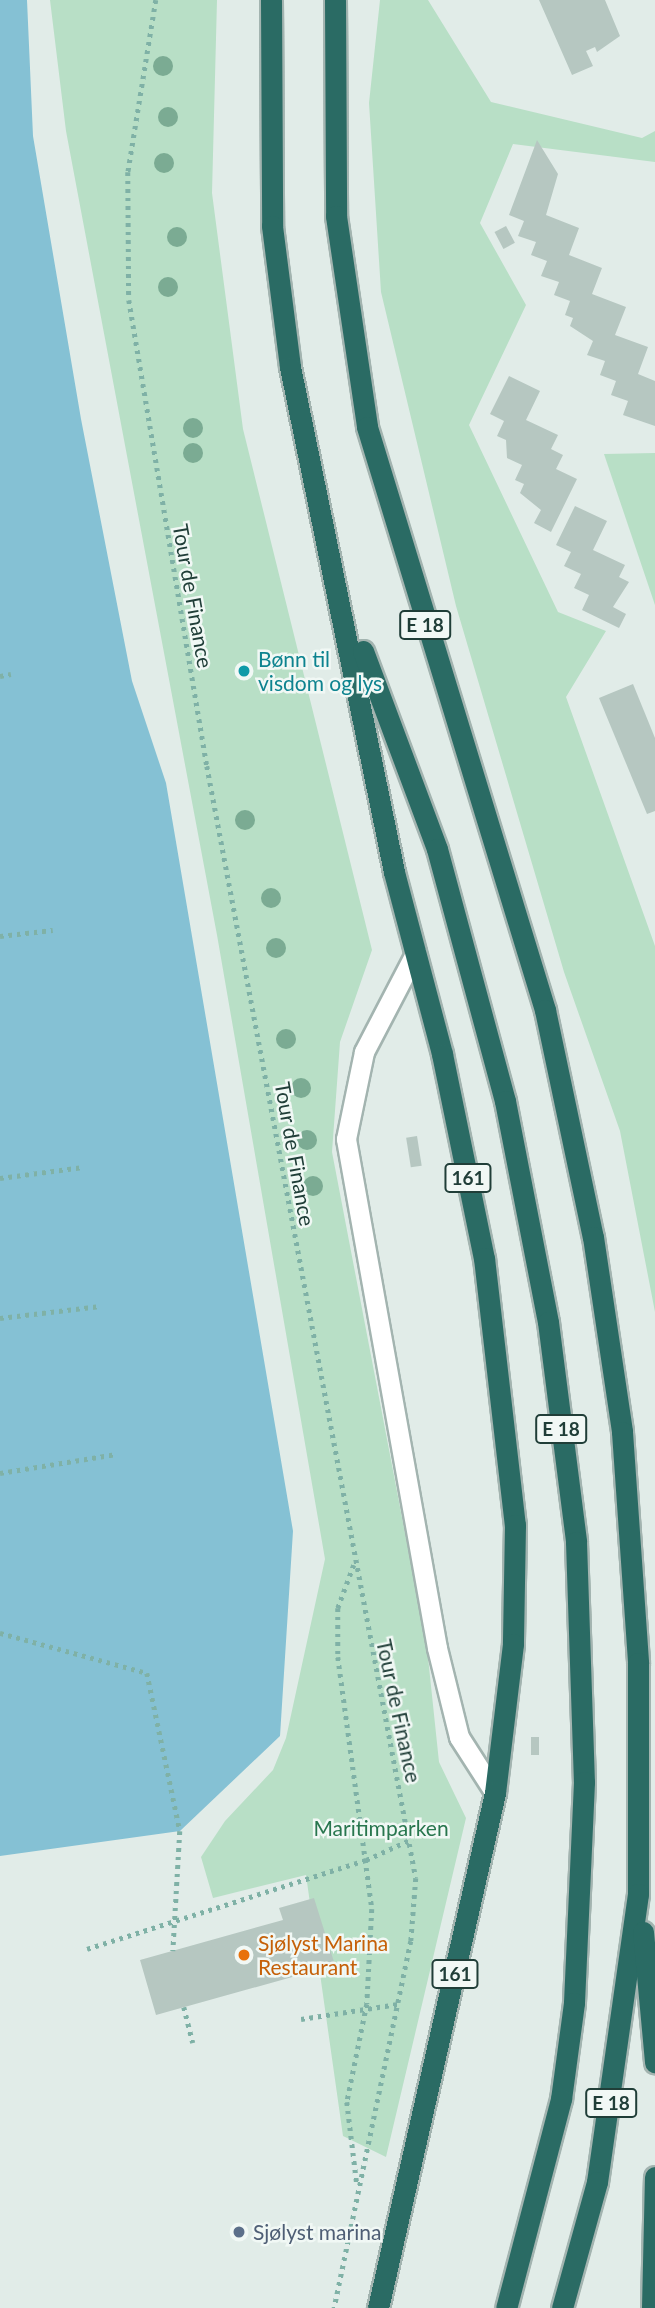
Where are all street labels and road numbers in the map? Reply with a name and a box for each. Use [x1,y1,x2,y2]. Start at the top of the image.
street label: Tour de Finance [168,522,218,670]
road number: E 18 [399,610,451,640]
street label: Tour de Finance [270,1080,320,1228]
road number: 161 [444,1162,492,1194]
road number: E 18 [535,1414,587,1444]
street label: Tour de Finance [371,1637,427,1785]
road number: 161 [430,1958,480,1990]
road number: E 18 [585,2088,637,2118]

